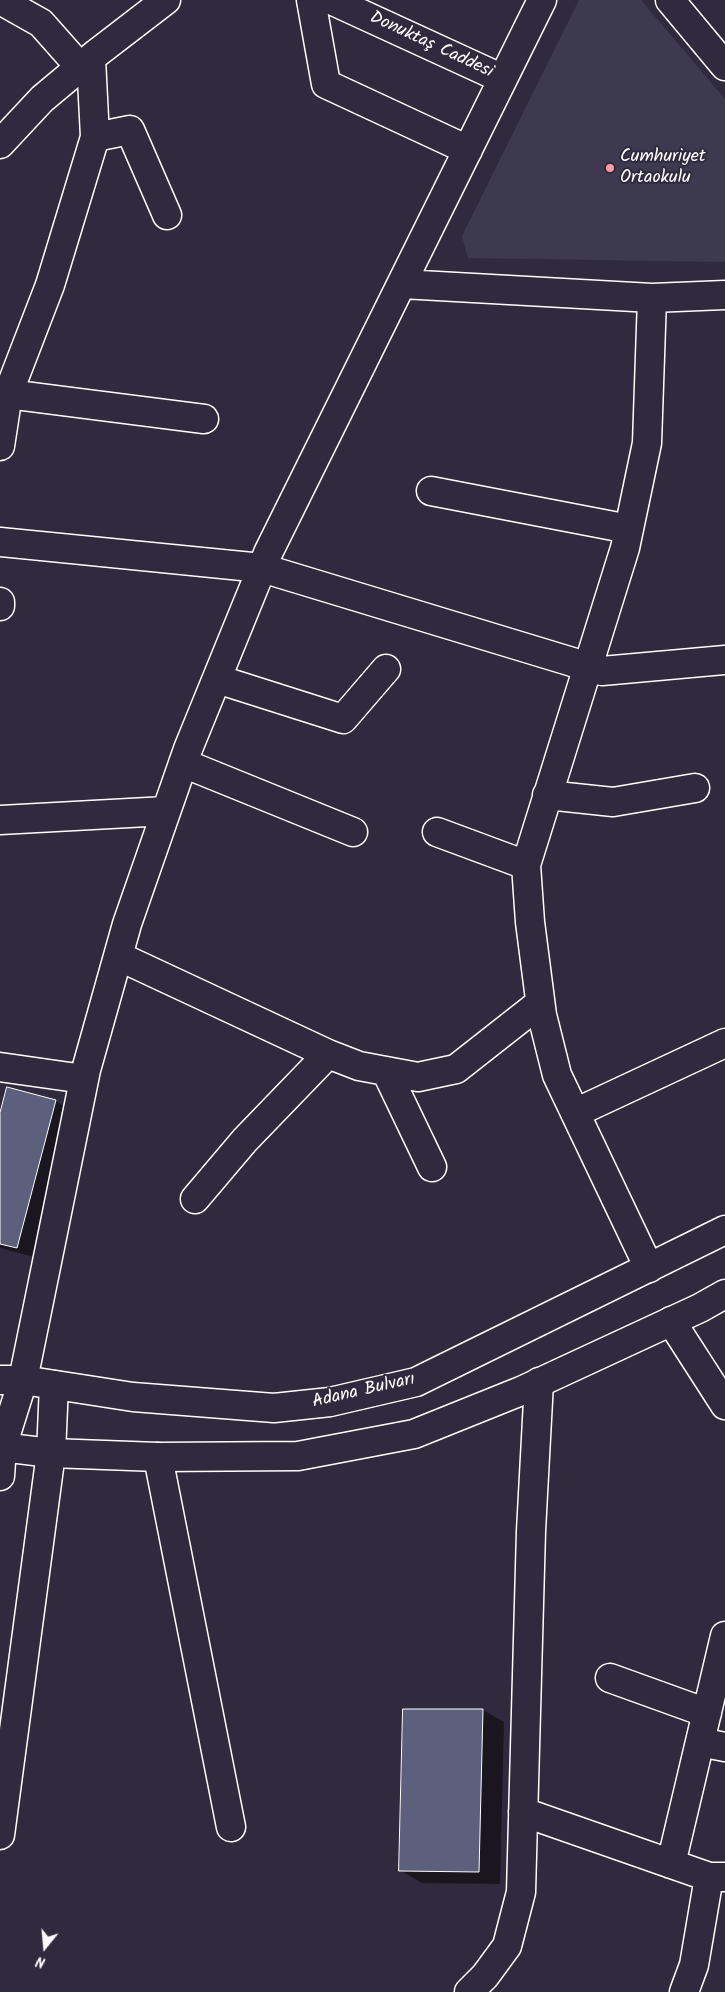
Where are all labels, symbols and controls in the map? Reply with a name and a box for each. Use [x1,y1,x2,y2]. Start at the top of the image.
street label: Donuktaş Caddesi [366,8,496,84]
place label: Cumhuriyet Ortaokulu [620,147,706,190]
marker: Cumhuriyet Ortaokulu [604,162,616,174]
street label: Adana Bulvarı [310,1370,418,1414]
north arrow [20,1922,70,1972]
text: N [33,1950,48,1973]

